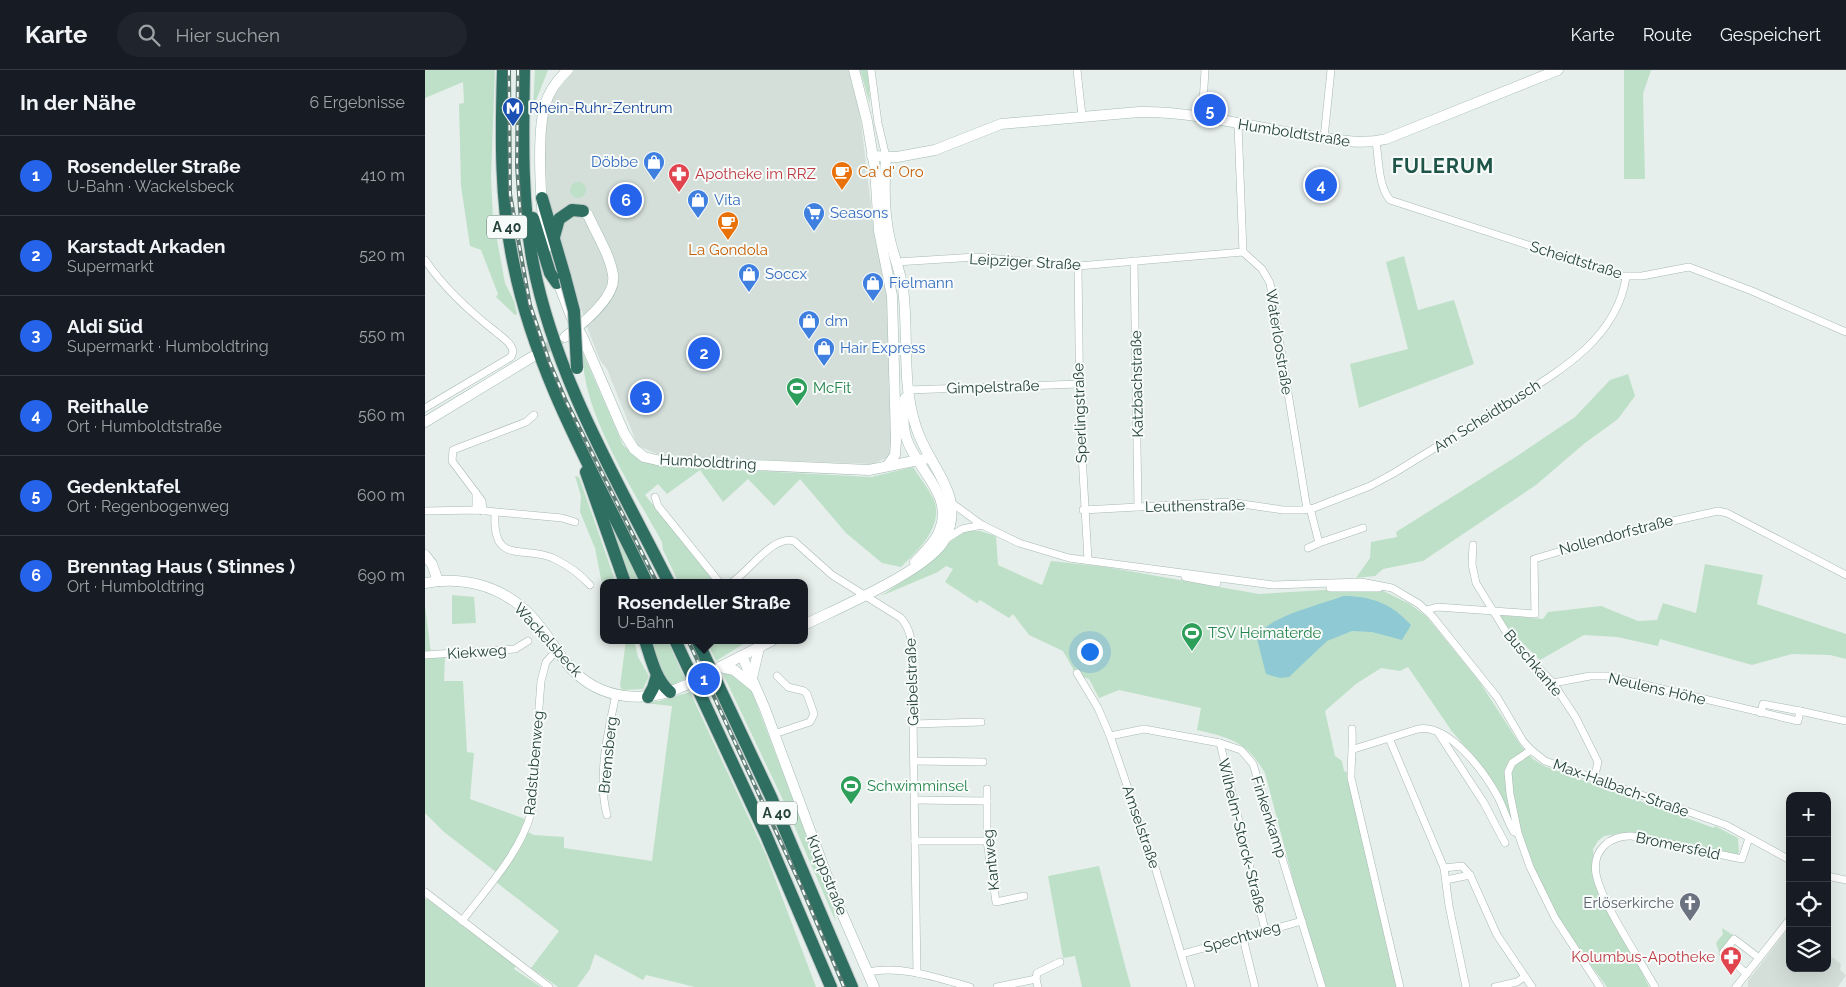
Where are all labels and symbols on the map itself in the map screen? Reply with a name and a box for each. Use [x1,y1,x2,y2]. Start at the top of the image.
pin: 5 [1194,91,1226,129]
metro station icon: Rhein-Ruhr-Zentrum [501,96,525,127]
place label: Rhein-Ruhr-Zentrum [529,99,673,117]
street label: Humboldtstraße [1237,115,1351,151]
shop icon: Döbbe [642,150,666,181]
place label: Döbbe [591,153,638,171]
district label: FULERUM [1392,154,1494,178]
cafe icon: Ca' d' Oro [830,160,854,191]
pharmacy icon: Apotheke im RRZ [667,162,691,193]
place label: Ca' d' Oro [858,163,924,181]
place label: Apotheke im RRZ [695,165,816,183]
pin: 4 [1305,166,1337,204]
pin: 6 [610,181,642,219]
shop icon: Vita [686,188,710,219]
place label: Vita [714,191,741,209]
supermarket icon: Seasons [802,201,826,232]
place label: Seasons [830,204,888,222]
cafe icon: La Gondola [716,210,740,241]
road number: A 40 [487,216,527,238]
street label: Scheidtstraße [1528,237,1624,283]
place label: La Gondola [688,241,768,259]
street label: Leipziger Straße [969,250,1081,274]
shop icon: Soccx [737,262,761,293]
place label: Soccx [765,265,807,283]
shop icon: Fielmann [861,271,885,302]
place label: Fielmann [889,274,953,292]
street label: Waterloostraße [1262,288,1296,396]
shop icon: dm [797,309,821,340]
place label: dm [825,312,848,330]
street label: Katzbachstraße [1127,330,1147,438]
pin: 2 [688,334,720,372]
shop icon: Hair Express [812,336,836,367]
place label: Hair Express [840,339,925,357]
street label: Sperlingstraße [1069,362,1091,464]
sports icon: McFit [785,376,809,407]
street label: Gimpelstraße [946,376,1040,398]
street label: Am Scheidtbusch [1430,376,1544,456]
pin: 3 [630,378,662,416]
place label: McFit [813,379,851,397]
street label: Humboldtring [659,450,757,474]
street label: Leuthenstraße [1145,496,1246,516]
street label: Nollendorfstraße [1557,511,1675,559]
street label: Wackelsbeck [510,599,586,681]
sports icon: TSV Heimaterde [1180,621,1204,652]
place label: TSV Heimaterde [1208,624,1322,642]
street label: Buschkante [1500,626,1566,700]
street label: Geibelstraße [901,638,923,726]
your location [1077,639,1103,665]
street label: Kiekweg [447,641,507,663]
pin: 1 [688,660,720,698]
street label: Neulens Höhe [1607,669,1708,709]
street label: Radstubenweg [520,710,548,816]
street label: Bremsberg [595,716,621,794]
street label: Max-Halbach-Straße [1551,755,1692,821]
street label: Wilhelm-Storck-Straße [1214,757,1270,915]
sports icon: Schwimminsel [839,774,863,805]
street label: Finkenkamp [1247,774,1291,860]
place label: Schwimminsel [867,777,969,795]
street label: Amselstraße [1118,783,1164,871]
road number: A 40 [757,801,797,824]
street label: Kantweg [979,828,1003,892]
street label: Bromersfeld [1634,828,1722,864]
street label: Kruppstraße [803,832,851,918]
church icon: Erlöserkirche [1678,891,1702,922]
place label: Erlöserkirche [1583,894,1674,912]
street label: Spechtweg [1202,917,1282,957]
pharmacy icon: Kolumbus-Apotheke [1719,945,1743,976]
place label: Kolumbus-Apotheke [1571,948,1715,966]

